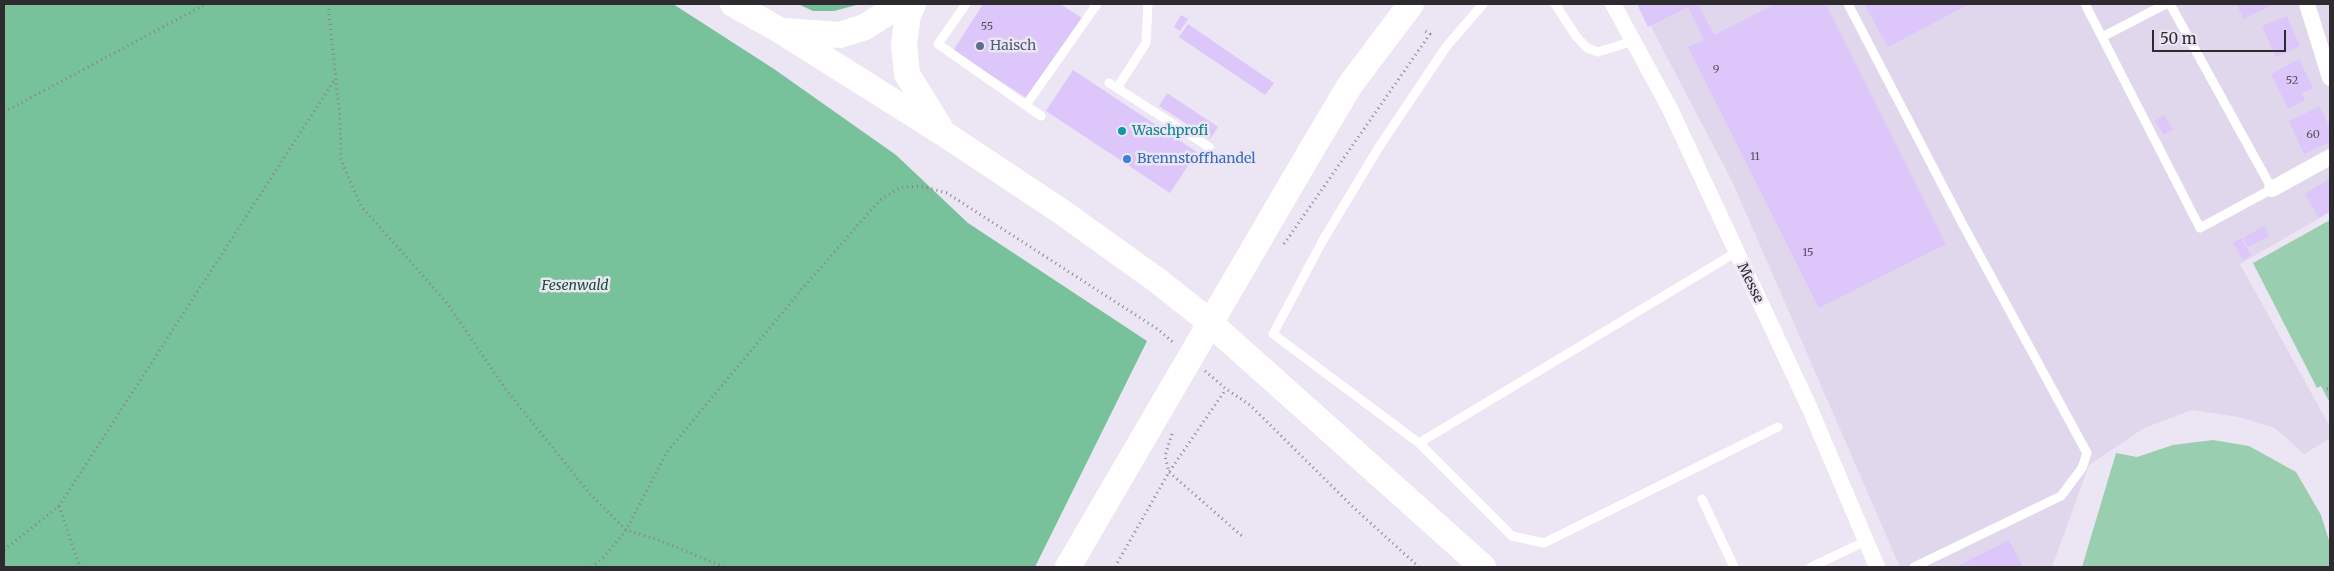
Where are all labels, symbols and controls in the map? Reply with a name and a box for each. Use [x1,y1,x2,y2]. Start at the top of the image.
house number: 55 [981,20,993,34]
scale bar [2154,20,2288,52]
text: 50 m [2160,29,2197,48]
place label: Haisch [990,38,1036,54]
marker: Haisch [974,40,986,52]
house number: 9 [1713,63,1719,77]
house number: 52 [2286,74,2298,88]
place label: Waschprofi [1132,123,1208,139]
marker: Waschprofi [1116,125,1128,137]
house number: 60 [2306,128,2320,142]
house number: 11 [1750,150,1760,164]
place label: Brennstoffhandel [1137,151,1256,167]
marker: Brennstoffhandel [1121,153,1133,165]
house number: 15 [1802,246,1814,260]
street label: Messe [1733,260,1767,306]
park label: Fesenwald [542,278,608,294]

